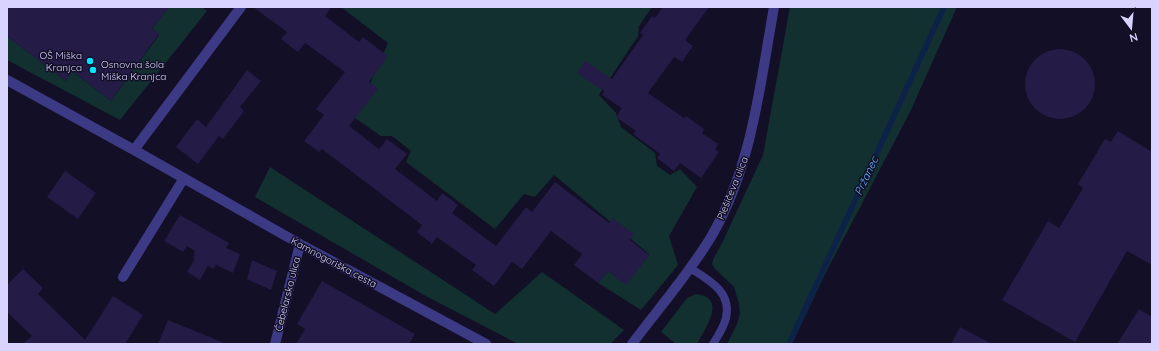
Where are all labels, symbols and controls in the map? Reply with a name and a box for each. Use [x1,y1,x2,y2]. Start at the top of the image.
north arrow [1111,8,1151,48]
text: N [1128,30,1140,45]
place label: OŠ Miška Kranjca [40,49,82,74]
marker: OŠ Miška Kranjca [85,56,95,66]
place label: Osnovna šola Miška Kranjca [101,58,166,83]
marker: Osnovna šola Miška Kranjca [88,65,98,75]
water label: Pržanec [851,153,882,198]
street label: Plešičeva ulica [714,155,751,222]
street label: Kamnogoriška cesta [289,234,379,291]
street label: Čebelarska ulica [272,256,303,333]

